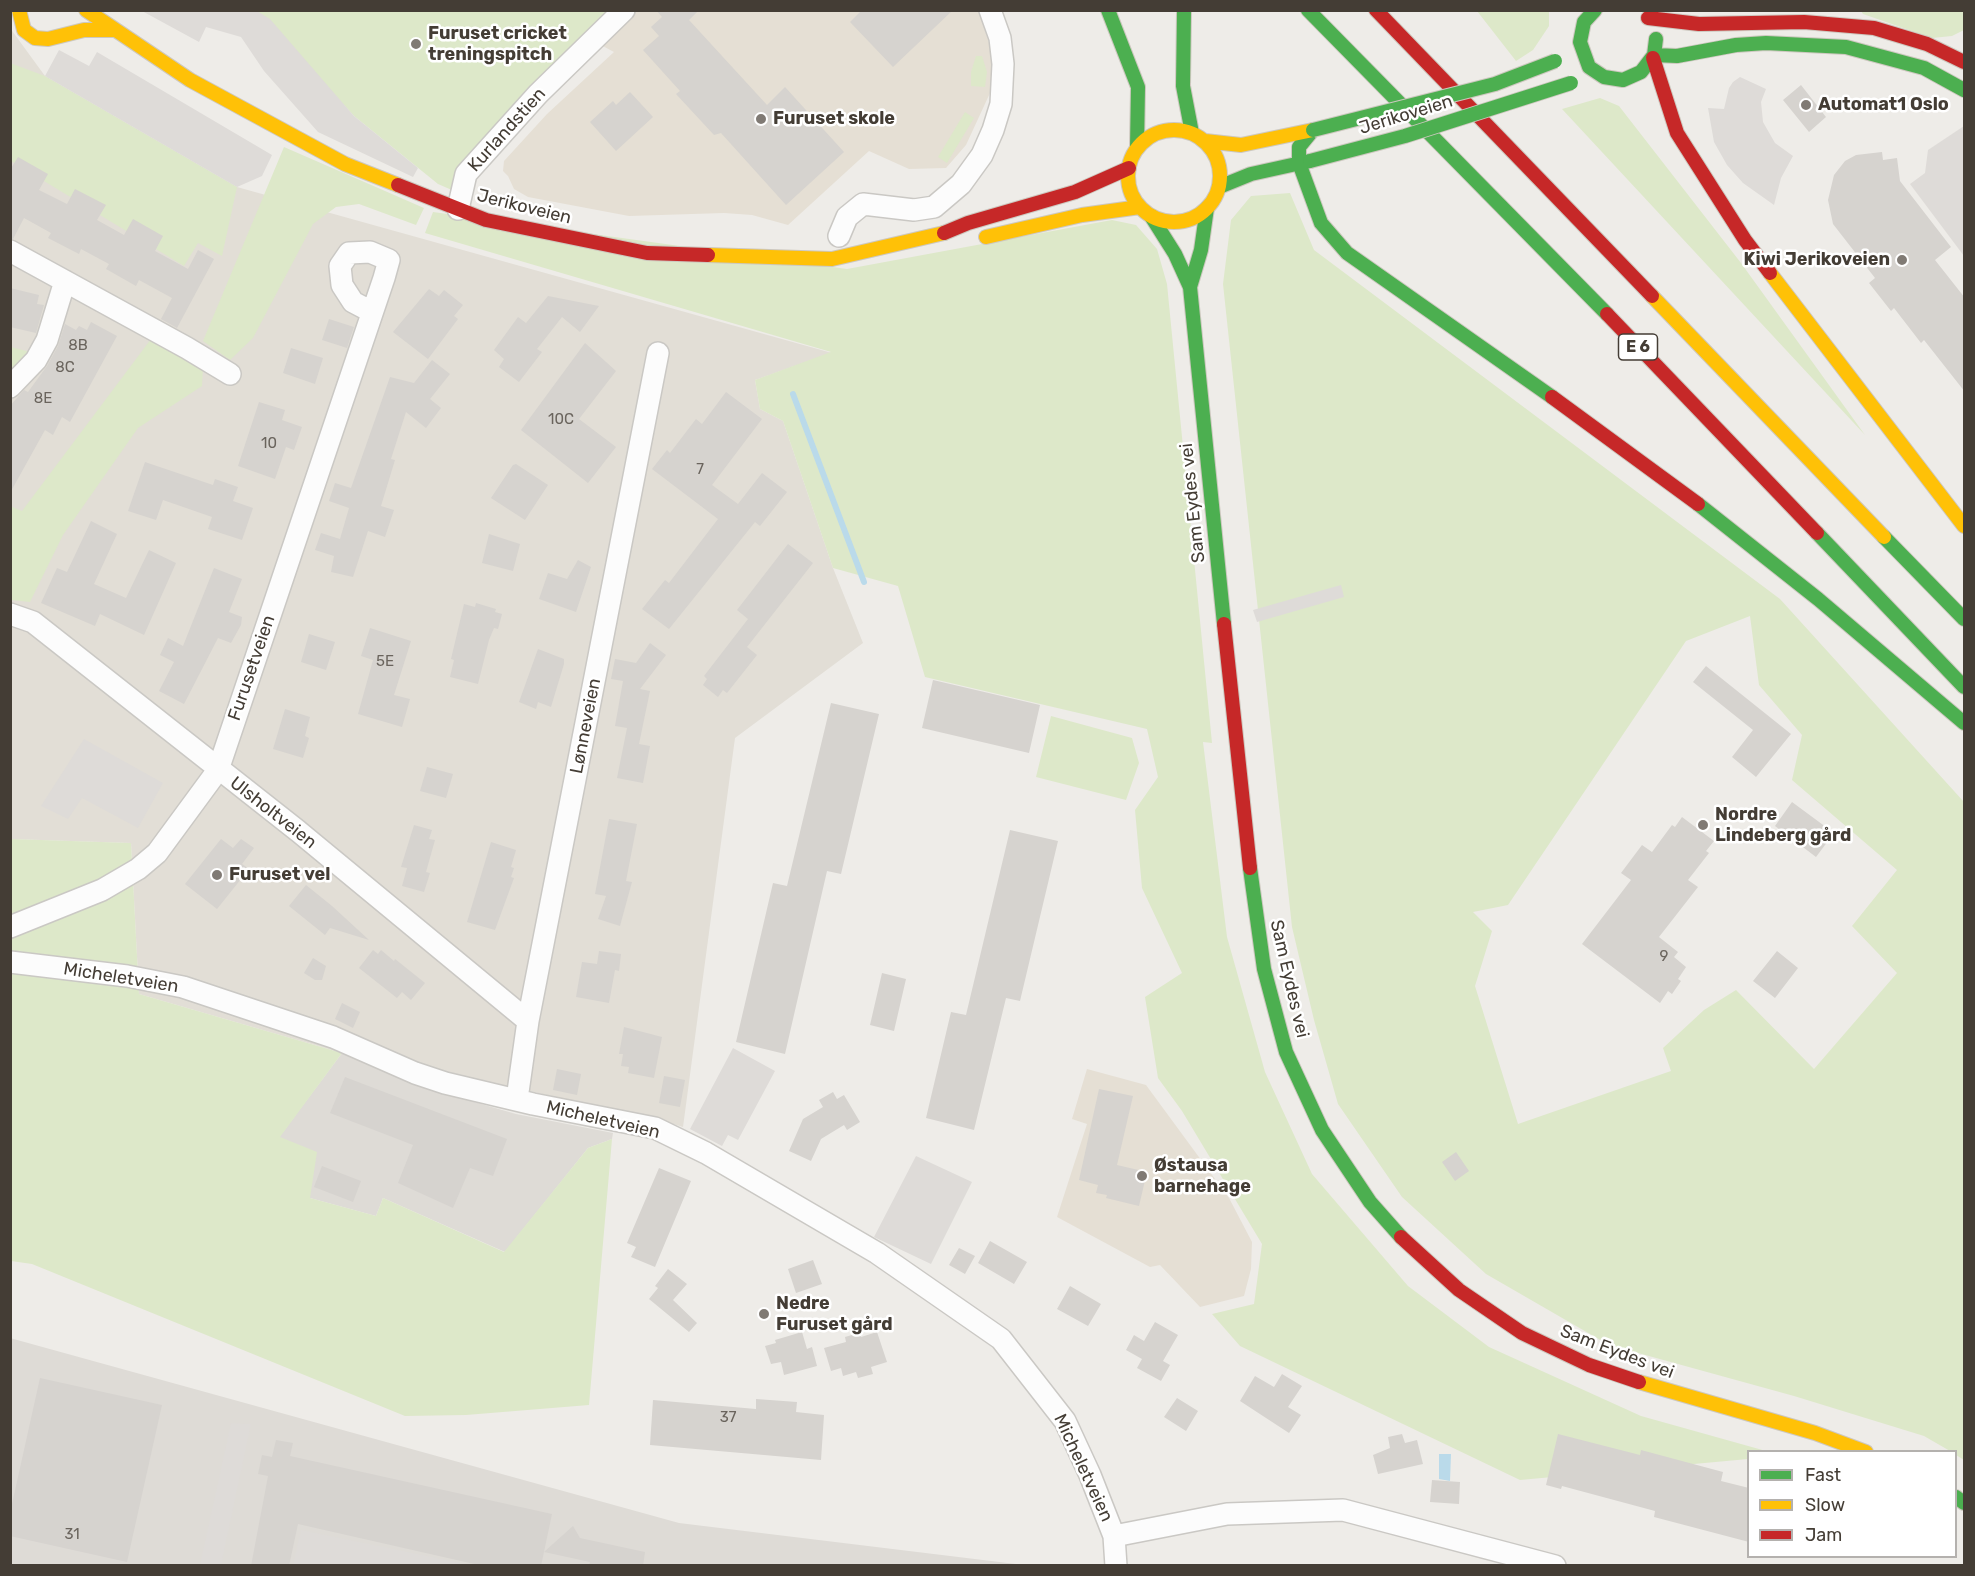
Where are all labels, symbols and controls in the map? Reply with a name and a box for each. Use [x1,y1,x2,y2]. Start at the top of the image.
place label: Furuset cricket treningspitch [428,23,567,66]
marker: Furuset cricket treningspitch [409,37,423,51]
street label: Kurlandstien [464,84,550,176]
street label: Jerikoveien [1357,91,1455,139]
place label: Automat1 Oslo [1818,94,1949,116]
marker: Automat1 Oslo [1799,98,1813,112]
place label: Furuset skole [773,108,895,130]
marker: Furuset skole [754,112,768,126]
street label: Jerikoveien [475,185,573,229]
place label: Kiwi Jerikoveien [1744,249,1890,271]
marker: Kiwi Jerikoveien [1895,253,1909,267]
road number: E 6 [1618,334,1658,360]
house number: 8B [68,337,88,355]
house number: 8C [55,359,75,377]
house number: 8E [34,390,52,408]
house number: 10C [548,411,574,429]
house number: 10 [261,435,277,453]
street label: Sam Eydes vei [1176,442,1210,564]
house number: 7 [696,461,704,479]
street label: Furusetveien [224,612,280,724]
house number: 5E [376,653,394,671]
street label: Lønneveien [566,676,606,776]
street label: Ulsholtveien [225,772,321,854]
place label: Nordre Lindeberg gård [1715,804,1851,846]
marker: Nordre Lindeberg gård [1696,818,1710,832]
place label: Furuset vel [229,864,330,886]
marker: Furuset vel [210,868,224,882]
street label: Sam Eydes vei [1265,918,1313,1040]
house number: 9 [1660,948,1668,966]
street label: Micheletveien [62,958,180,998]
street label: Micheletveien [544,1096,662,1144]
place label: Østausa barnehage [1154,1155,1251,1198]
marker: Østausa barnehage [1135,1169,1149,1183]
place label: Nedre Furuset gård [776,1293,893,1336]
marker: Nedre Furuset gård [757,1307,771,1321]
street label: Sam Eydes vei [1557,1320,1677,1384]
house number: 37 [720,1409,736,1427]
street label: Micheletveien [1049,1411,1117,1525]
legend [1747,1450,1957,1558]
text: Fast [1805,1464,1841,1486]
text: Slow [1805,1494,1845,1516]
text: Jam [1805,1524,1842,1546]
house number: 31 [64,1526,80,1544]

